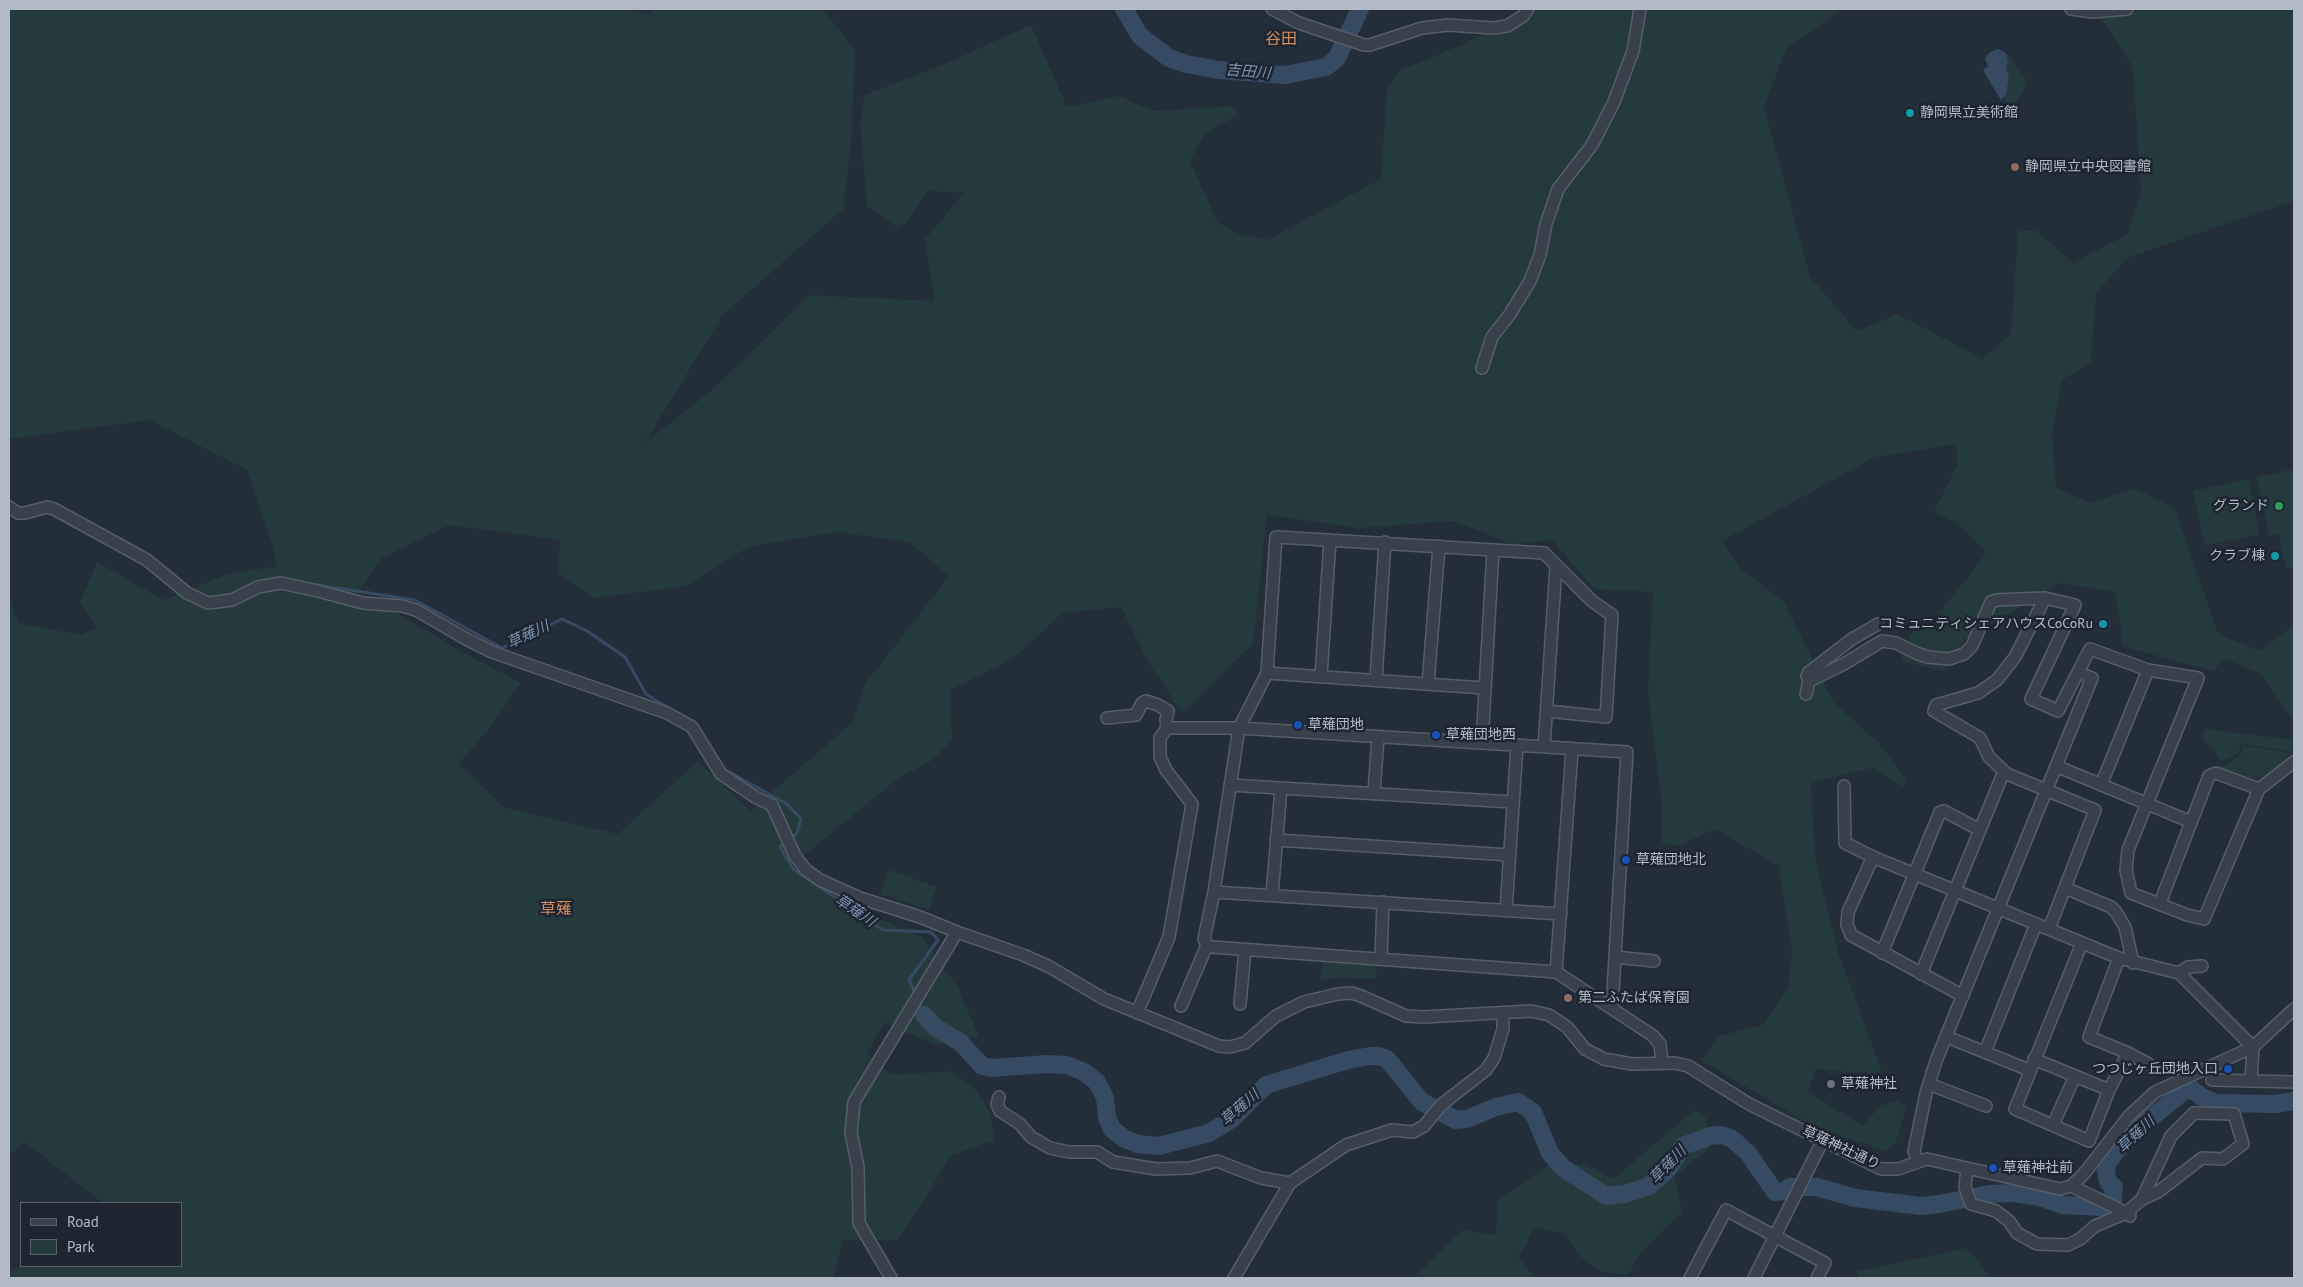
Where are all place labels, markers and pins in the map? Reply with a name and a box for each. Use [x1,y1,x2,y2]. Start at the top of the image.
place label: 静岡県立美術館 [1920,105,2018,121]
marker: 静岡県立美術館 [1904,107,1916,119]
place label: 静岡県立中央図書館 [2025,159,2151,175]
marker: 静岡県立中央図書館 [2009,161,2021,173]
place label: グランド [2213,498,2269,514]
marker: グランド [2273,500,2285,512]
place label: クラブ棟 [2209,548,2265,564]
marker: クラブ棟 [2269,550,2281,562]
place label: コミュニティシェアハウスCoCoRu [1879,616,2093,632]
marker: コミュニティシェアハウスCoCoRu [2097,618,2109,630]
place label: 草薙団地 [1308,717,1364,733]
marker: 草薙団地 [1292,719,1304,731]
place label: 草薙団地西 [1446,727,1516,743]
marker: 草薙団地西 [1430,729,1442,741]
place label: 草薙団地北 [1636,852,1706,868]
marker: 草薙団地北 [1620,854,1632,866]
place label: 第二ふたば保育園 [1578,990,1690,1006]
marker: 第二ふたば保育園 [1562,992,1574,1004]
place label: つつじヶ丘団地入口 [2092,1061,2218,1077]
marker: つつじヶ丘団地入口 [2222,1063,2234,1075]
place label: 草薙神社 [1841,1076,1897,1092]
marker: 草薙神社 [1825,1078,1837,1090]
place label: 草薙神社前 [2003,1160,2073,1176]
marker: 草薙神社前 [1987,1162,1999,1174]

